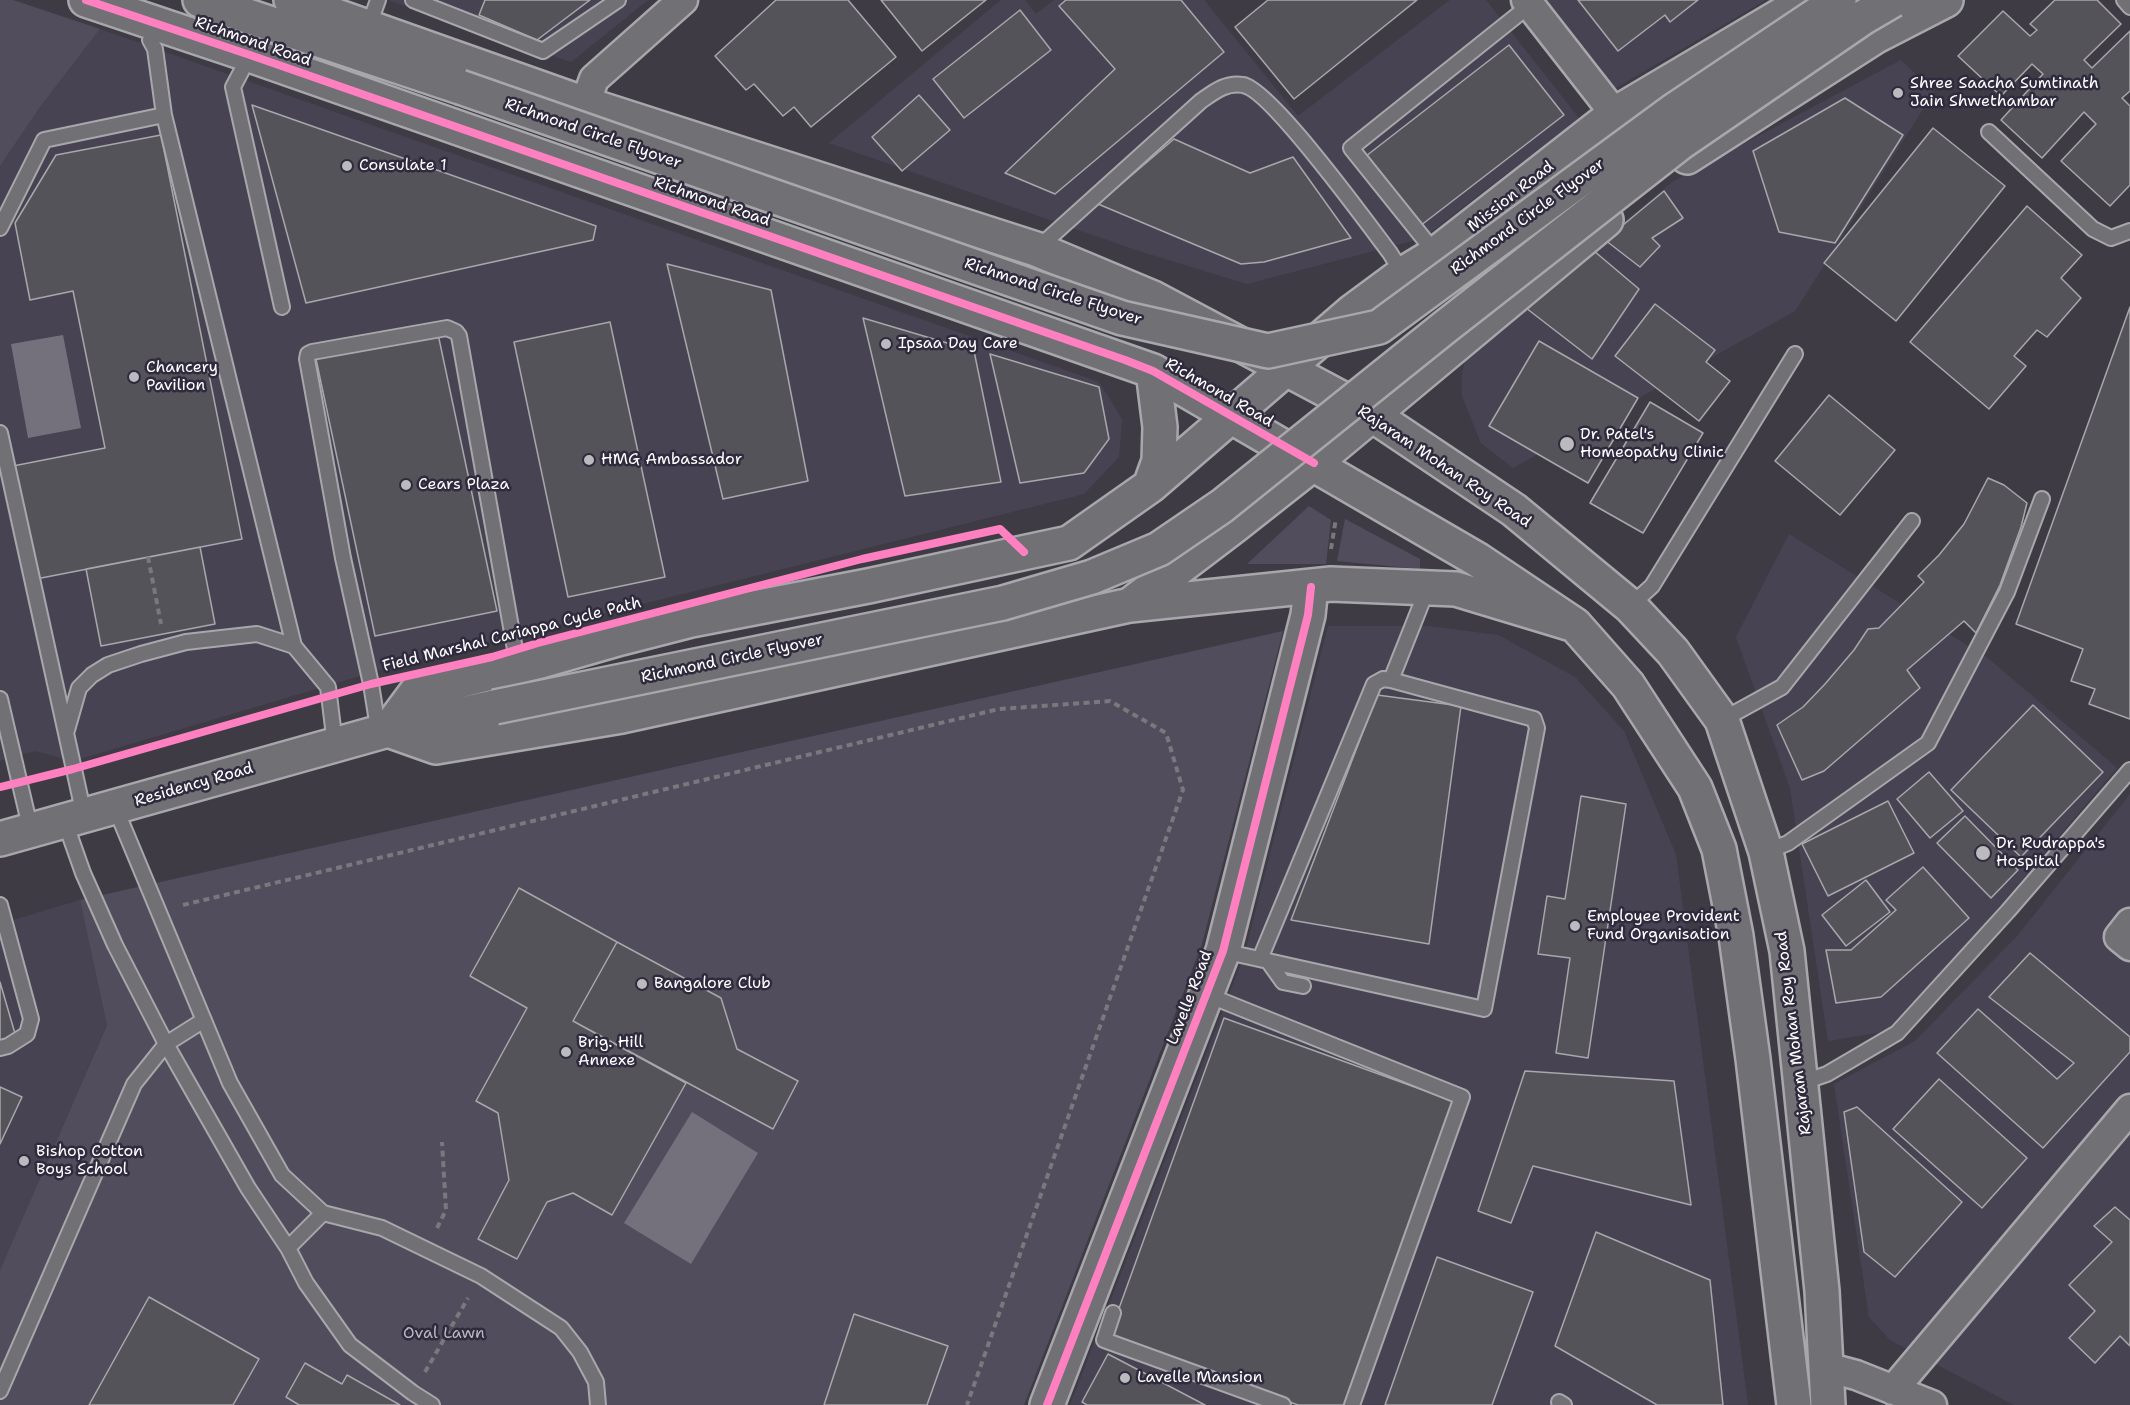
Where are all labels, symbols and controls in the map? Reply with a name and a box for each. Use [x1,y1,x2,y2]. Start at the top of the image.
street label: Richmond Road [192,13,314,71]
place label: Shree Saacha Sumtinath Jain Shwethambar [1910,74,2099,112]
marker: Shree Saacha Sumtinath Jain Shwethambar [1891,86,1905,100]
street label: Richmond Circle Flyover [502,95,684,173]
street label: Richmond Circle Flyover [1447,155,1609,279]
place label: Consulate 1 [359,156,447,176]
street label: Mission Road [1464,157,1558,237]
marker: Consulate 1 [340,159,354,173]
street label: Richmond Road [651,173,773,231]
street label: Richmond Circle Flyover [962,254,1144,330]
place label: Ipsaa Day Care [898,334,1018,354]
marker: Ipsaa Day Care [879,337,893,351]
street label: Richmond Road [1161,354,1277,432]
place label: Chancery Pavilion [146,358,218,396]
marker: Chancery Pavilion [127,370,141,384]
street label: Rajaram Mohan Roy Road [1354,402,1534,532]
place label: Dr. Patel's Homeopathy Clinic [1580,425,1724,463]
marker: Dr. Patel's Homeopathy Clinic [1558,435,1576,453]
place label: HMG Ambassador [601,450,742,470]
marker: HMG Ambassador [582,453,596,467]
place label: Cears Plaza [418,475,509,495]
marker: Cears Plaza [399,478,413,492]
street label: Field Marshal Cariappa Cycle Path [381,593,643,677]
street label: Richmond Circle Flyover [639,630,825,688]
street label: Residency Road [132,759,256,811]
place label: Dr. Rudrappa's Hospital [1996,834,2105,872]
marker: Dr. Rudrappa's Hospital [1974,844,1992,862]
place label: Employee Provident Fund Organisation [1587,907,1740,945]
marker: Employee Provident Fund Organisation [1568,919,1582,933]
street label: Rajaram Mohan Roy Road [1772,930,1816,1136]
street label: Lavelle Road [1163,948,1217,1048]
place label: Bangalore Club [654,974,771,994]
marker: Bangalore Club [635,977,649,991]
place label: Brig. Hill Annexe [578,1033,643,1071]
marker: Brig. Hill Annexe [559,1045,573,1059]
place label: Bishop Cotton Boys School [36,1142,143,1180]
marker: Bishop Cotton Boys School [17,1154,31,1168]
park label: Oval Lawn [403,1324,485,1344]
place label: Lavelle Mansion [1137,1368,1262,1388]
marker: Lavelle Mansion [1118,1371,1132,1385]

